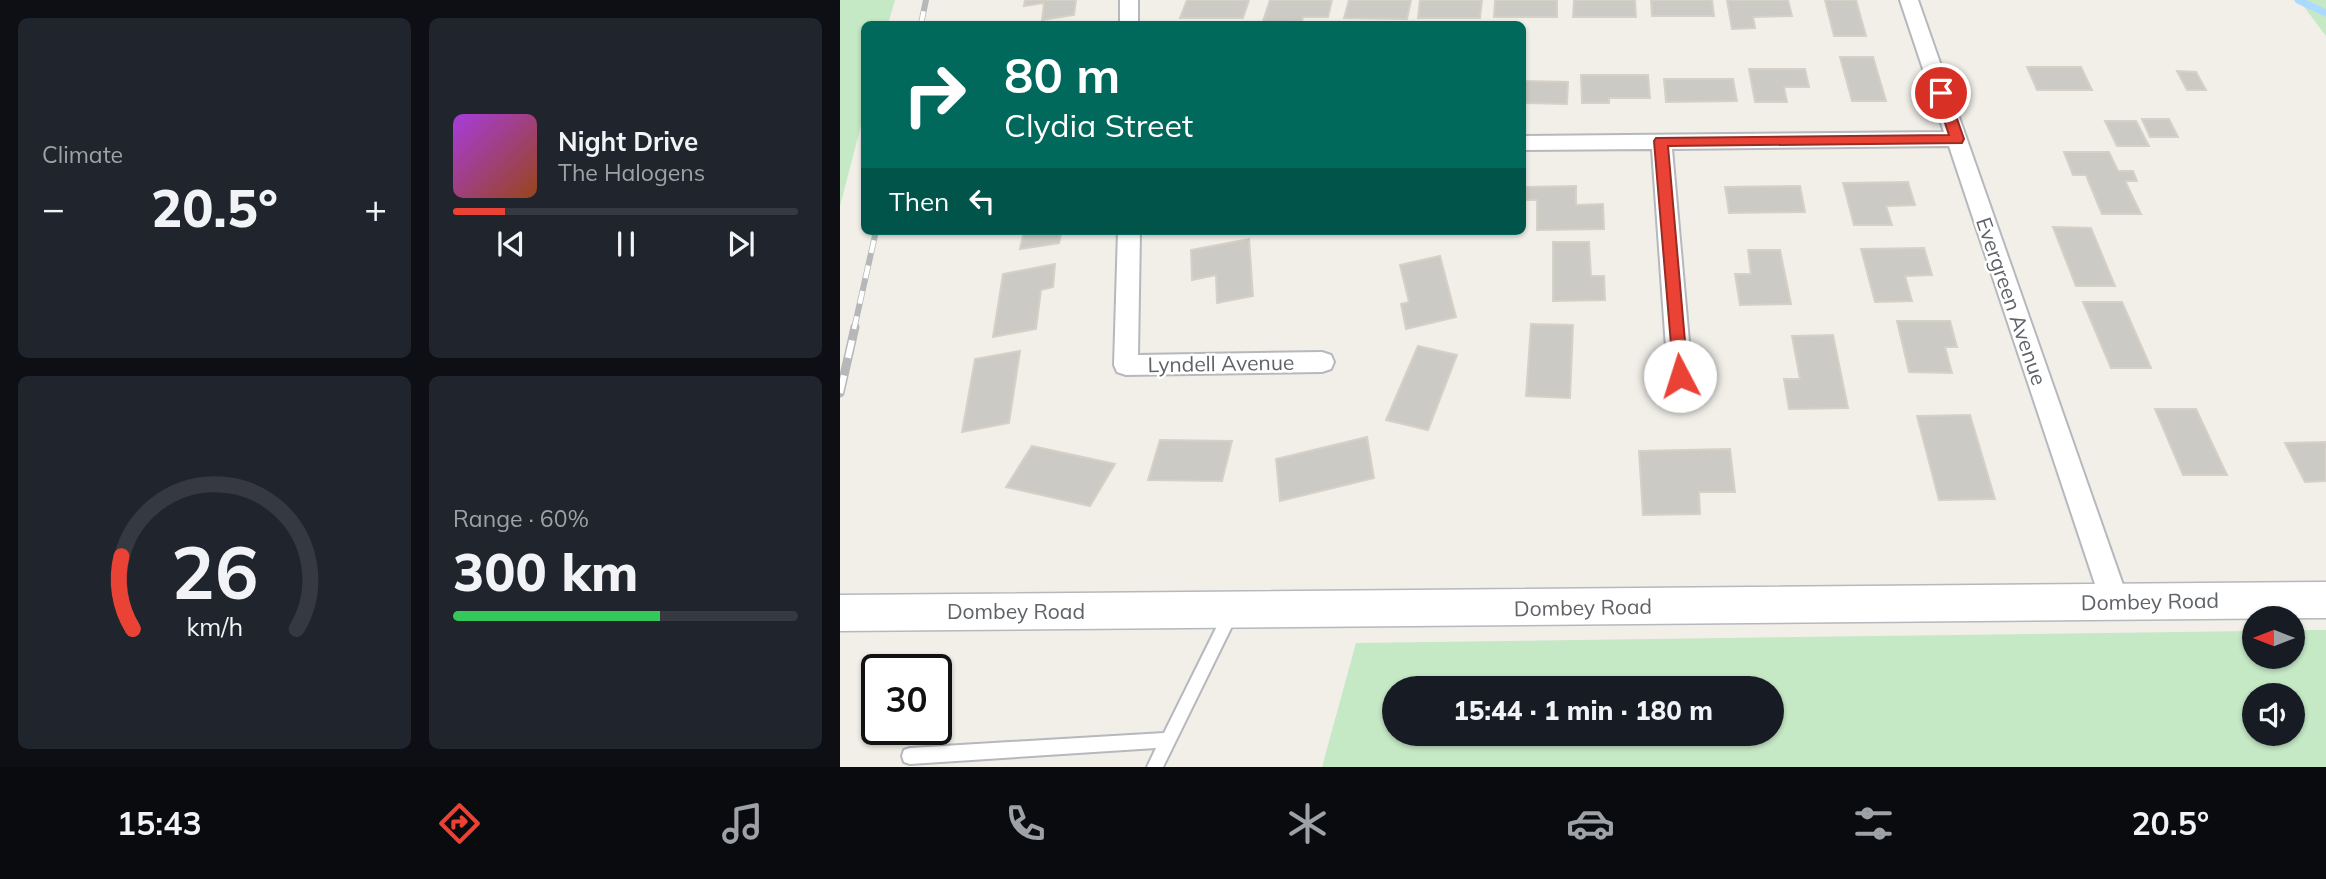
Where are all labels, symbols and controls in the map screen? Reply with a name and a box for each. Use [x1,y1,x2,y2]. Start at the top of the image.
text: 80 m [1004,44,1120,105]
icon: right [889,49,980,140]
pin [1911,63,1971,123]
icon: arrive [1922,74,1960,112]
text: Clydia Street [1004,105,1193,145]
text: Night Drive [558,125,698,158]
text: Climate [42,140,123,169]
text: The Halogens [558,158,705,187]
text: 20.5° [151,175,278,240]
icon: left [963,182,1001,220]
text: − [42,184,65,232]
text: + [364,184,387,232]
text: Then [889,185,949,218]
street label: Evergreen Avenue [1971,214,2053,388]
icon: previous [492,225,530,263]
icon: pause [607,225,645,263]
icon: next [722,225,760,263]
position arrow [1643,339,1717,413]
street label: Lyndell Avenue [1147,349,1295,377]
text: Range · 60% [453,504,589,533]
text: 26 [171,526,258,617]
text: 300 km [453,539,638,604]
street label: Dombey Road [2081,587,2219,615]
street label: Dombey Road [1514,593,1652,621]
street label: Dombey Road [947,598,1085,624]
north arrow [2242,606,2305,668]
map controls [2242,606,2305,746]
text: km/h [186,610,243,641]
speed limit sign: 30 [861,654,952,745]
button: sound [2242,683,2305,746]
text: 15:44 · 1 min · 180 m [1453,694,1713,727]
icon: directions [435,799,484,848]
icon: music [718,799,767,848]
icon: phone [1001,799,1050,848]
icon: climate [1283,799,1332,848]
icon: car [1566,799,1615,848]
icon: filters [1849,799,1898,848]
text: 15:43 [117,803,202,843]
text: 20.5° [2131,803,2209,843]

